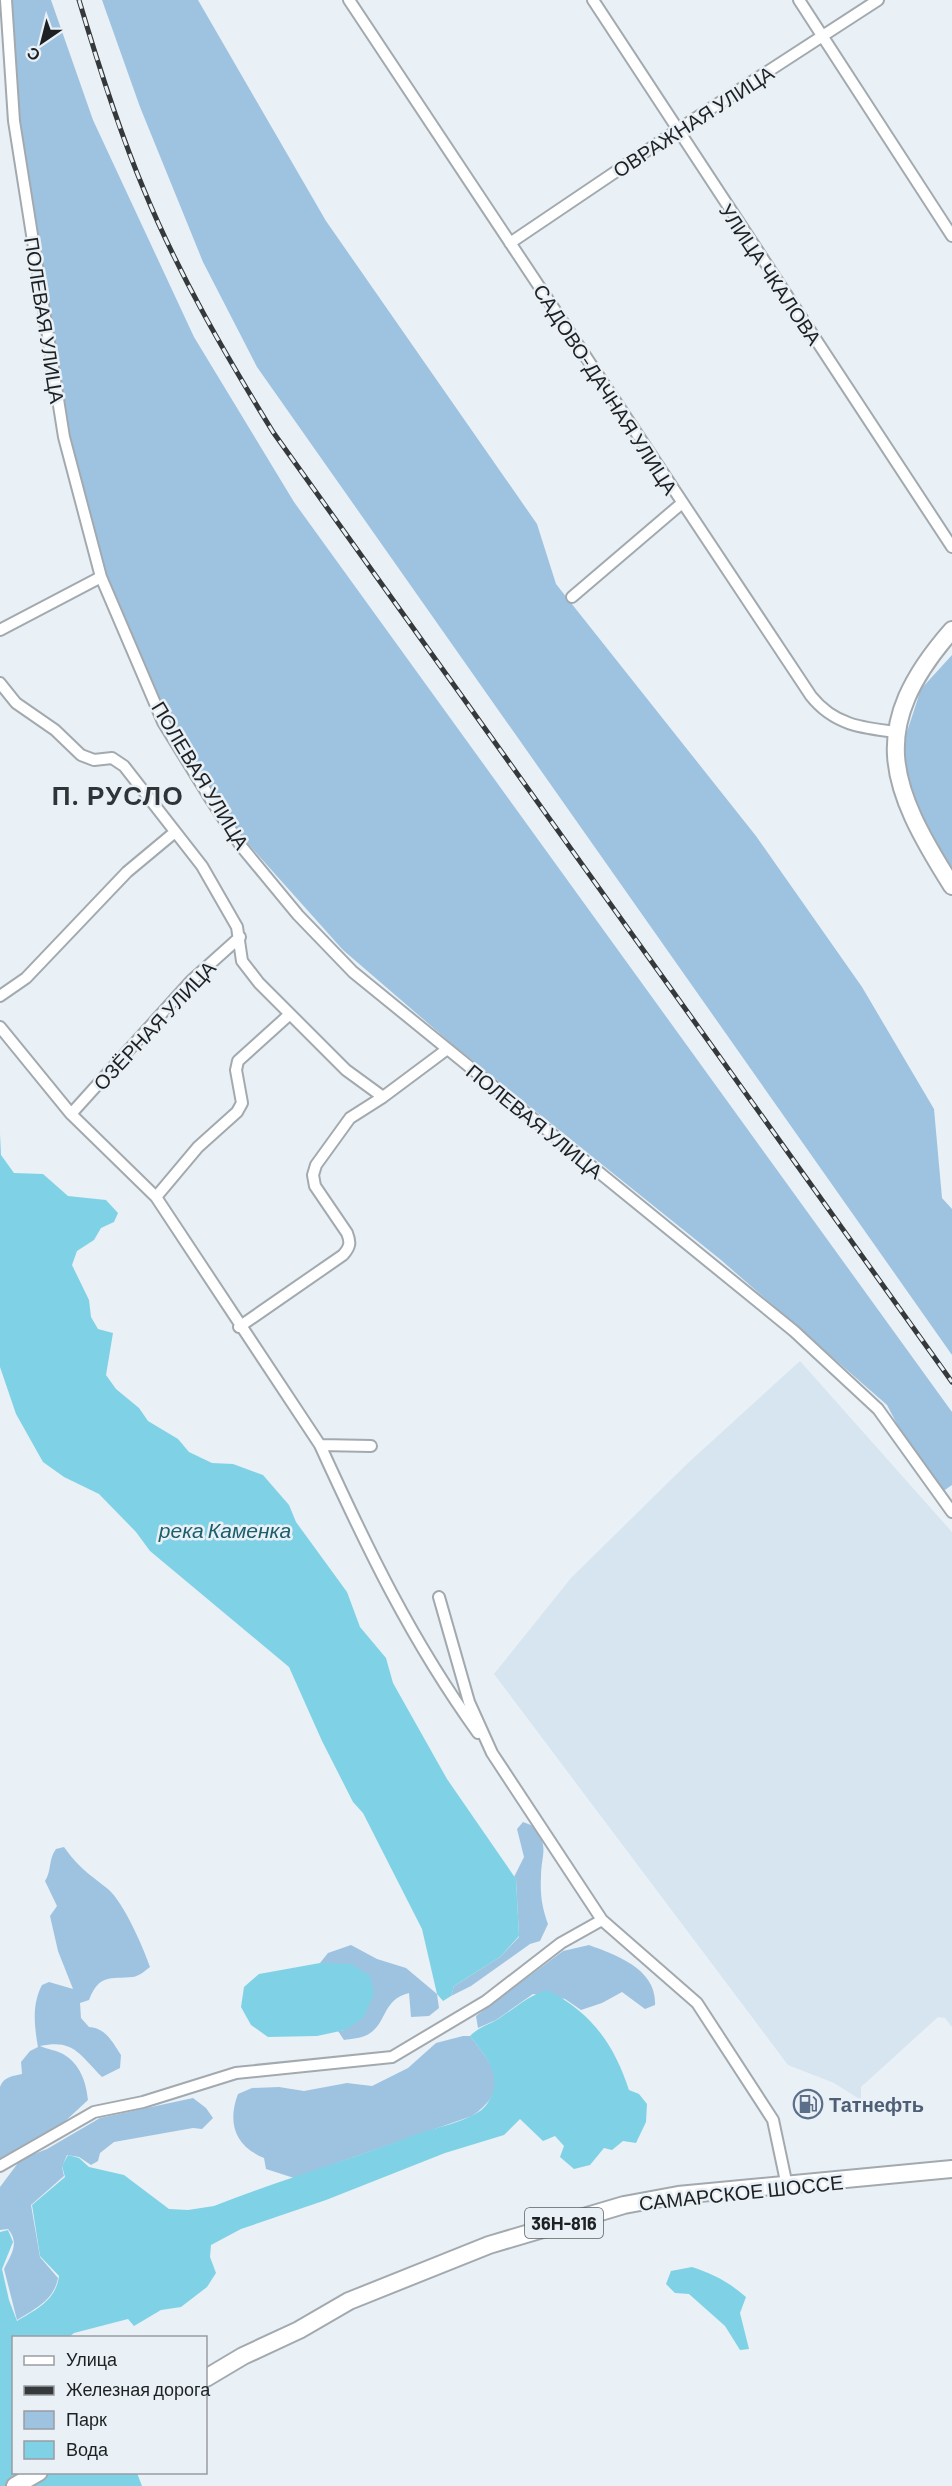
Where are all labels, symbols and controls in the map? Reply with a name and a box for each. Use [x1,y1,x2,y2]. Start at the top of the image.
north arrow [12,12,72,72]
text: С [23,43,43,66]
street label: ОВРАЖНАЯ УЛИЦА [608,60,778,182]
street label: УЛИЦА ЧКАЛОВА [715,199,827,350]
street label: ПОЛЕВАЯ УЛИЦА [20,235,70,406]
street label: САДОВО-ДАЧНАЯ УЛИЦА [529,279,683,499]
street label: ПОЛЕВАЯ УЛИЦА [147,697,255,854]
district label: П. РУСЛО [52,779,184,810]
street label: ОЗЁРНАЯ УЛИЦА [88,955,221,1095]
street label: ПОЛЕВАЯ УЛИЦА [462,1059,608,1184]
water label: река Каменка [158,1517,291,1542]
fuel station icon: Татнефть [792,2088,824,2120]
place label: Татнефть [829,2092,924,2116]
street label: САМАРСКОЕ ШОССЕ [638,2169,844,2215]
road number: 36Н-816 [525,2208,603,2238]
legend [12,2336,207,2474]
text: Улица [66,2348,118,2370]
text: Железная дорога [66,2378,211,2400]
text: Парк [66,2408,107,2430]
text: Вода [66,2438,109,2460]

